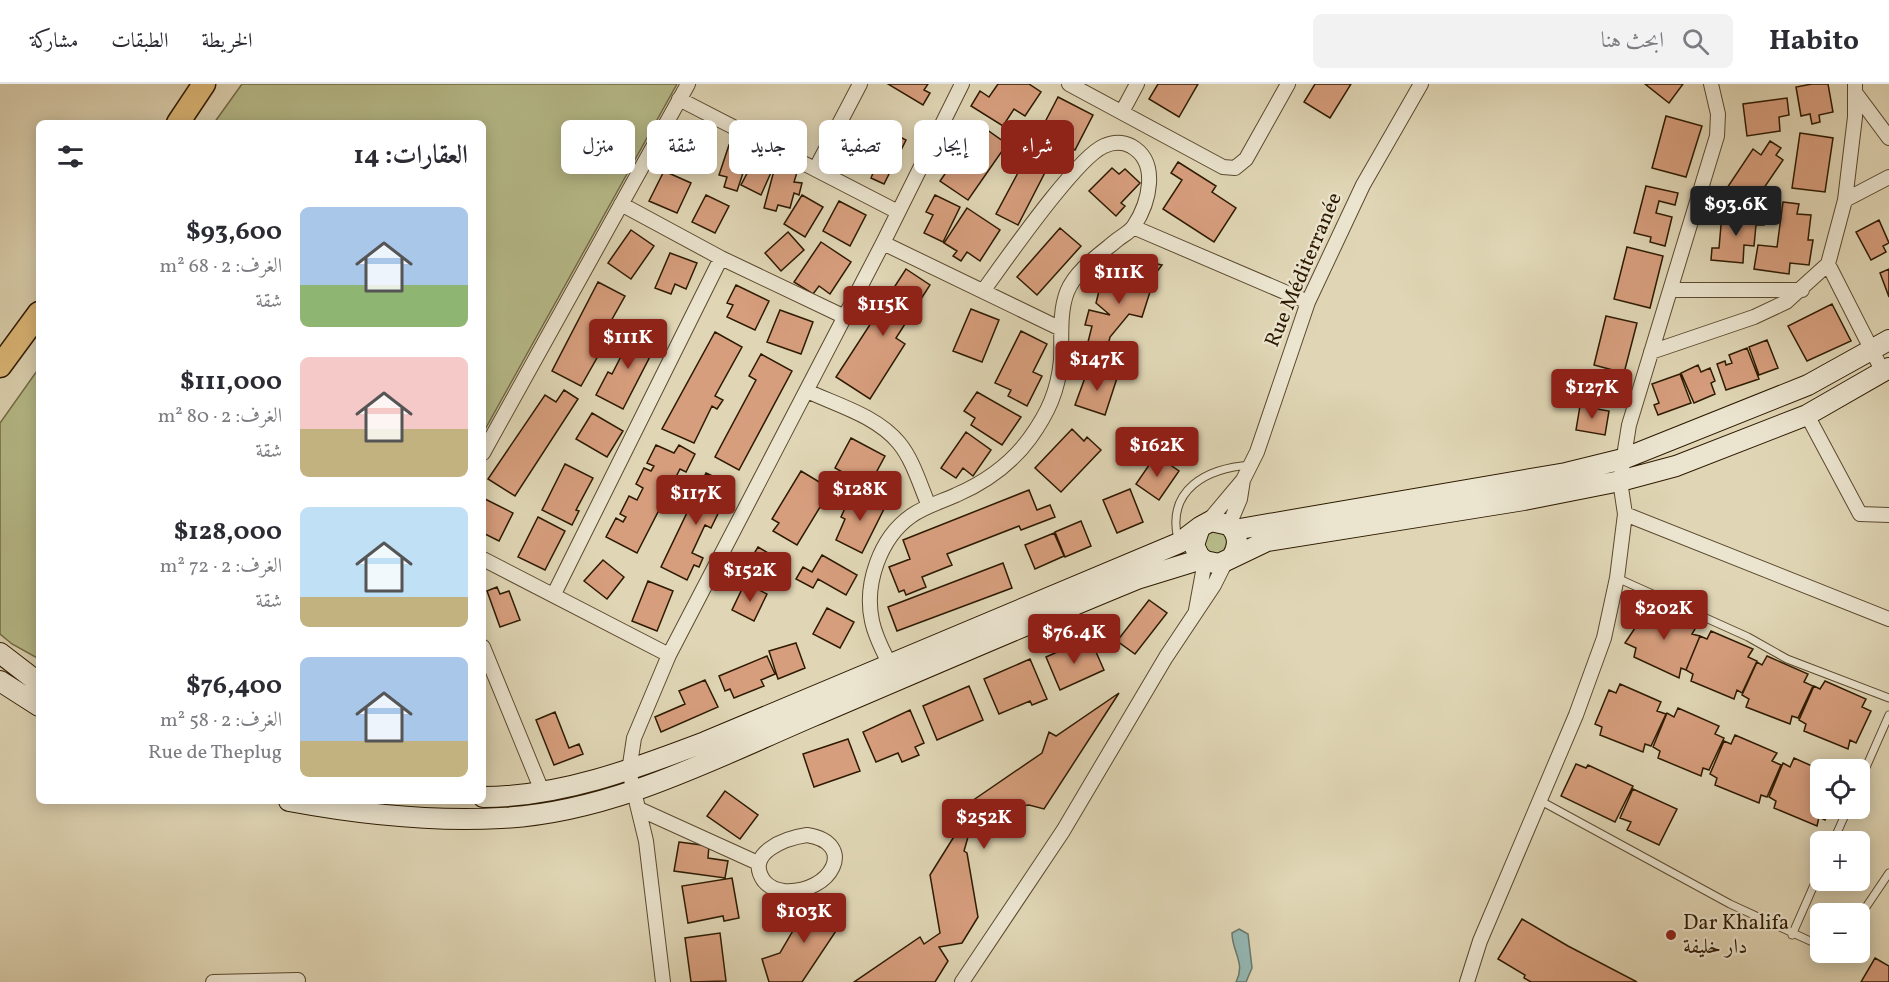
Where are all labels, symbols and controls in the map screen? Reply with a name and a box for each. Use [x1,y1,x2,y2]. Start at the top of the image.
search box [1313,14,1733,68]
text: Habito [1769,22,1859,61]
icon: search [1679,25,1712,58]
text: ابحث هنا [1601,26,1664,57]
text: مشاركة [30,27,78,56]
text: الطبقات [111,27,168,56]
text: الخريطة [201,27,253,56]
chip: منزل [561,120,635,174]
chip: شقة [647,120,717,174]
chip: جديد [729,120,807,174]
chip: تصفية [819,120,902,174]
chip: إيجار [914,120,989,174]
chip: شراء [1001,120,1074,174]
text: العقارات: 14 [354,138,468,174]
icon: filters [54,140,87,173]
pin: $93.6K [1687,186,1785,237]
street label: Rue Méditerranée [1258,188,1350,352]
text: $93.6K [1704,191,1768,219]
text: $93,600 [186,214,282,250]
icon: home [348,231,420,303]
text: الغرف: 2 · 68 m² [160,253,282,281]
pin: $111K [1077,254,1161,305]
text: $111K [1094,259,1144,287]
pin: $115K [841,286,925,337]
text: شقة [256,288,282,316]
text: $115K [857,291,909,319]
pin: $111K [586,319,670,370]
text: $111K [603,324,653,352]
pin: $147K [1055,341,1139,392]
text: $147K [1069,346,1125,374]
text: $111,000 [180,364,282,400]
pin: $127K [1550,369,1634,420]
text: $127K [1565,374,1619,402]
icon: home [348,381,420,453]
text: الغرف: 2 · 80 m² [158,403,282,431]
pin: $162K [1115,427,1199,478]
text: $162K [1129,432,1185,460]
text: شقة [256,438,282,466]
pin: $128K [818,471,902,522]
pin: $117K [654,475,738,526]
text: $128K [833,476,887,504]
text: $117K [670,480,722,508]
text: $128,000 [174,514,282,550]
icon: home [348,531,420,603]
pin: $152K [708,552,792,603]
text: الغرف: 2 · 72 m² [160,553,282,581]
text: $152K [723,557,777,585]
text: شقة [256,588,282,616]
pin: $202K [1622,590,1706,641]
text: $202K [1635,595,1693,623]
pin: $76.4K [1025,614,1123,665]
text: $76.4K [1042,619,1106,647]
text: $76,400 [186,668,282,704]
icon: home [348,681,420,753]
text: الغرف: 2 · 58 m² [160,707,282,735]
text: Rue de Theplug [148,739,282,767]
map controls [1810,759,1870,963]
button: locate [1810,759,1870,819]
pin: $252K [942,799,1026,850]
text: $252K [956,804,1012,832]
button: + [1810,831,1870,891]
pin: $103K [762,893,846,944]
text: $103K [776,898,832,926]
button: − [1810,903,1870,963]
place label: Dar Khalifa دار خليفة [1683,909,1789,962]
marker: Dar Khalifa دار خليفة [1664,928,1678,942]

